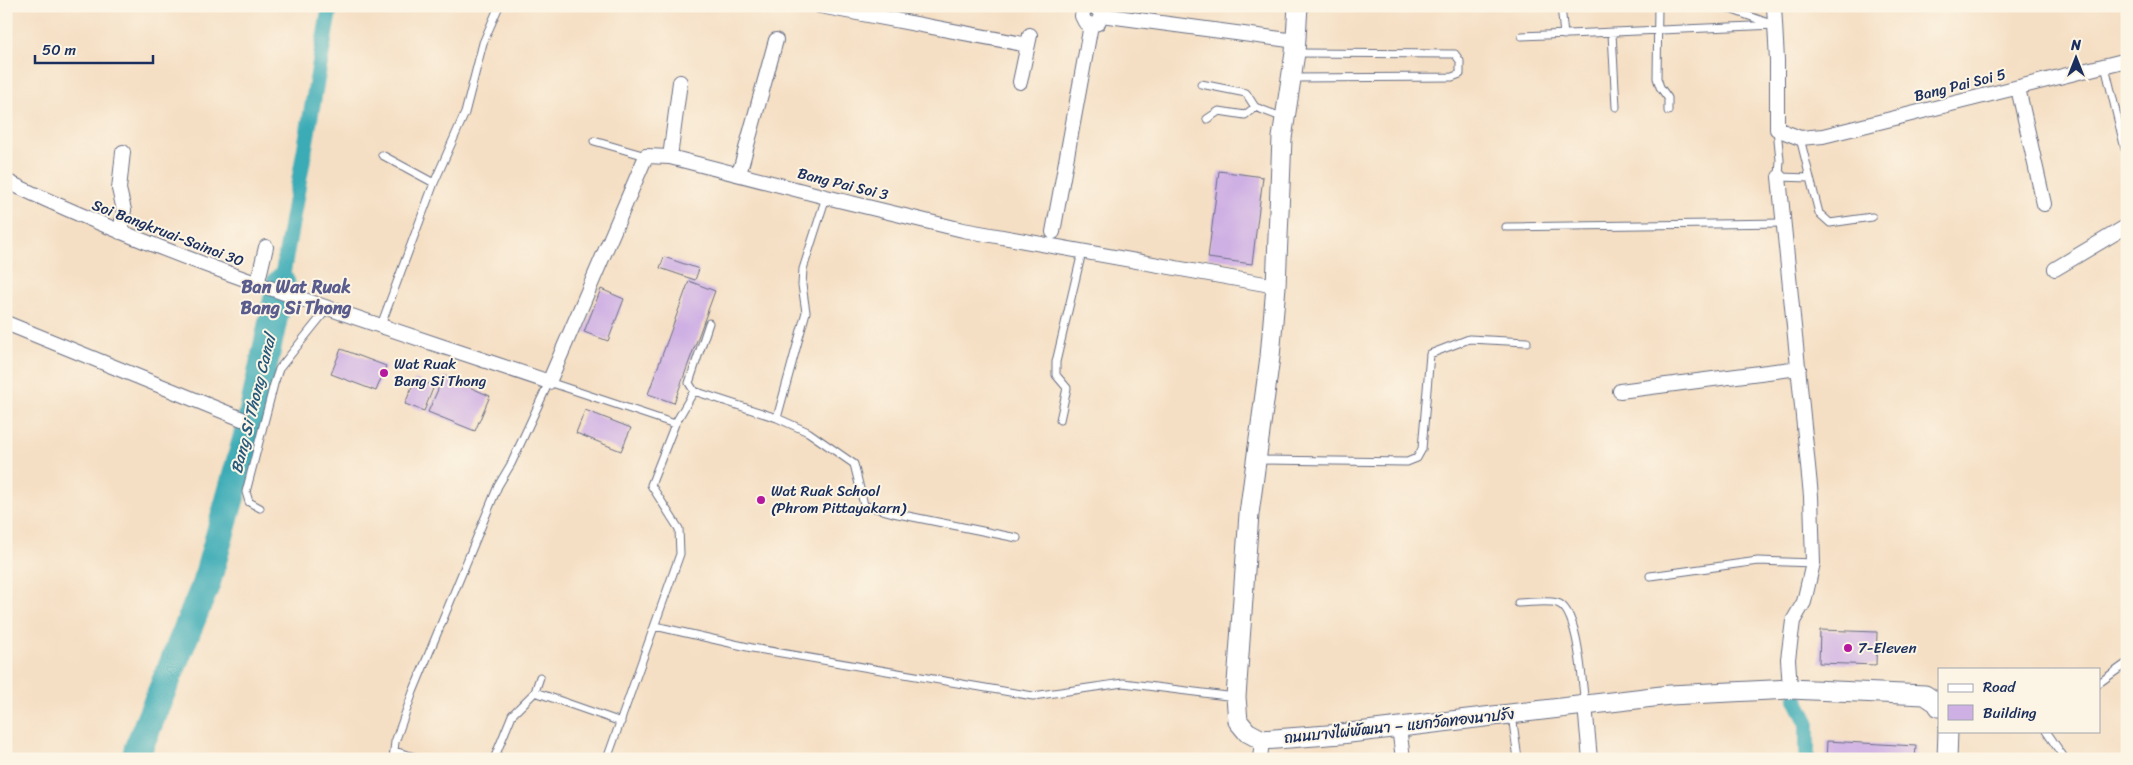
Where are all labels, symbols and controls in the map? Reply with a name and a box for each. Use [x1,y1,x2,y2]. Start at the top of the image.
scale bar [35,32,152,64]
north arrow [2050,32,2100,82]
text: N [2070,33,2081,58]
text: 50 m [42,37,77,63]
street label: Bang Pai Soi 5 [1911,61,2009,109]
street label: Bang Pai Soi 3 [795,160,891,208]
street label: Soi Bangkruai-Sainoi 30 [88,192,248,274]
district label: Ban Wat Ruak Bang Si Thong [241,271,351,324]
water label: Bang Si Thong Canal [222,328,285,476]
place label: Wat Ruak Bang Si Thong [394,351,487,394]
marker: Wat Ruak Bang Si Thong [378,367,390,379]
place label: Wat Ruak School (Phrom Pittayakarn) [771,478,906,521]
marker: Wat Ruak School (Phrom Pittayakarn) [755,494,767,506]
place label: 7-Eleven [1858,635,1917,661]
marker: 7-Eleven [1842,642,1854,654]
legend [1938,668,2100,732]
text: Road [1983,674,2016,700]
text: Building [1983,700,2037,726]
street label: ถนนบางไผ่พัฒนา – แยกวัดทองนาปรัง [1283,701,1515,751]

